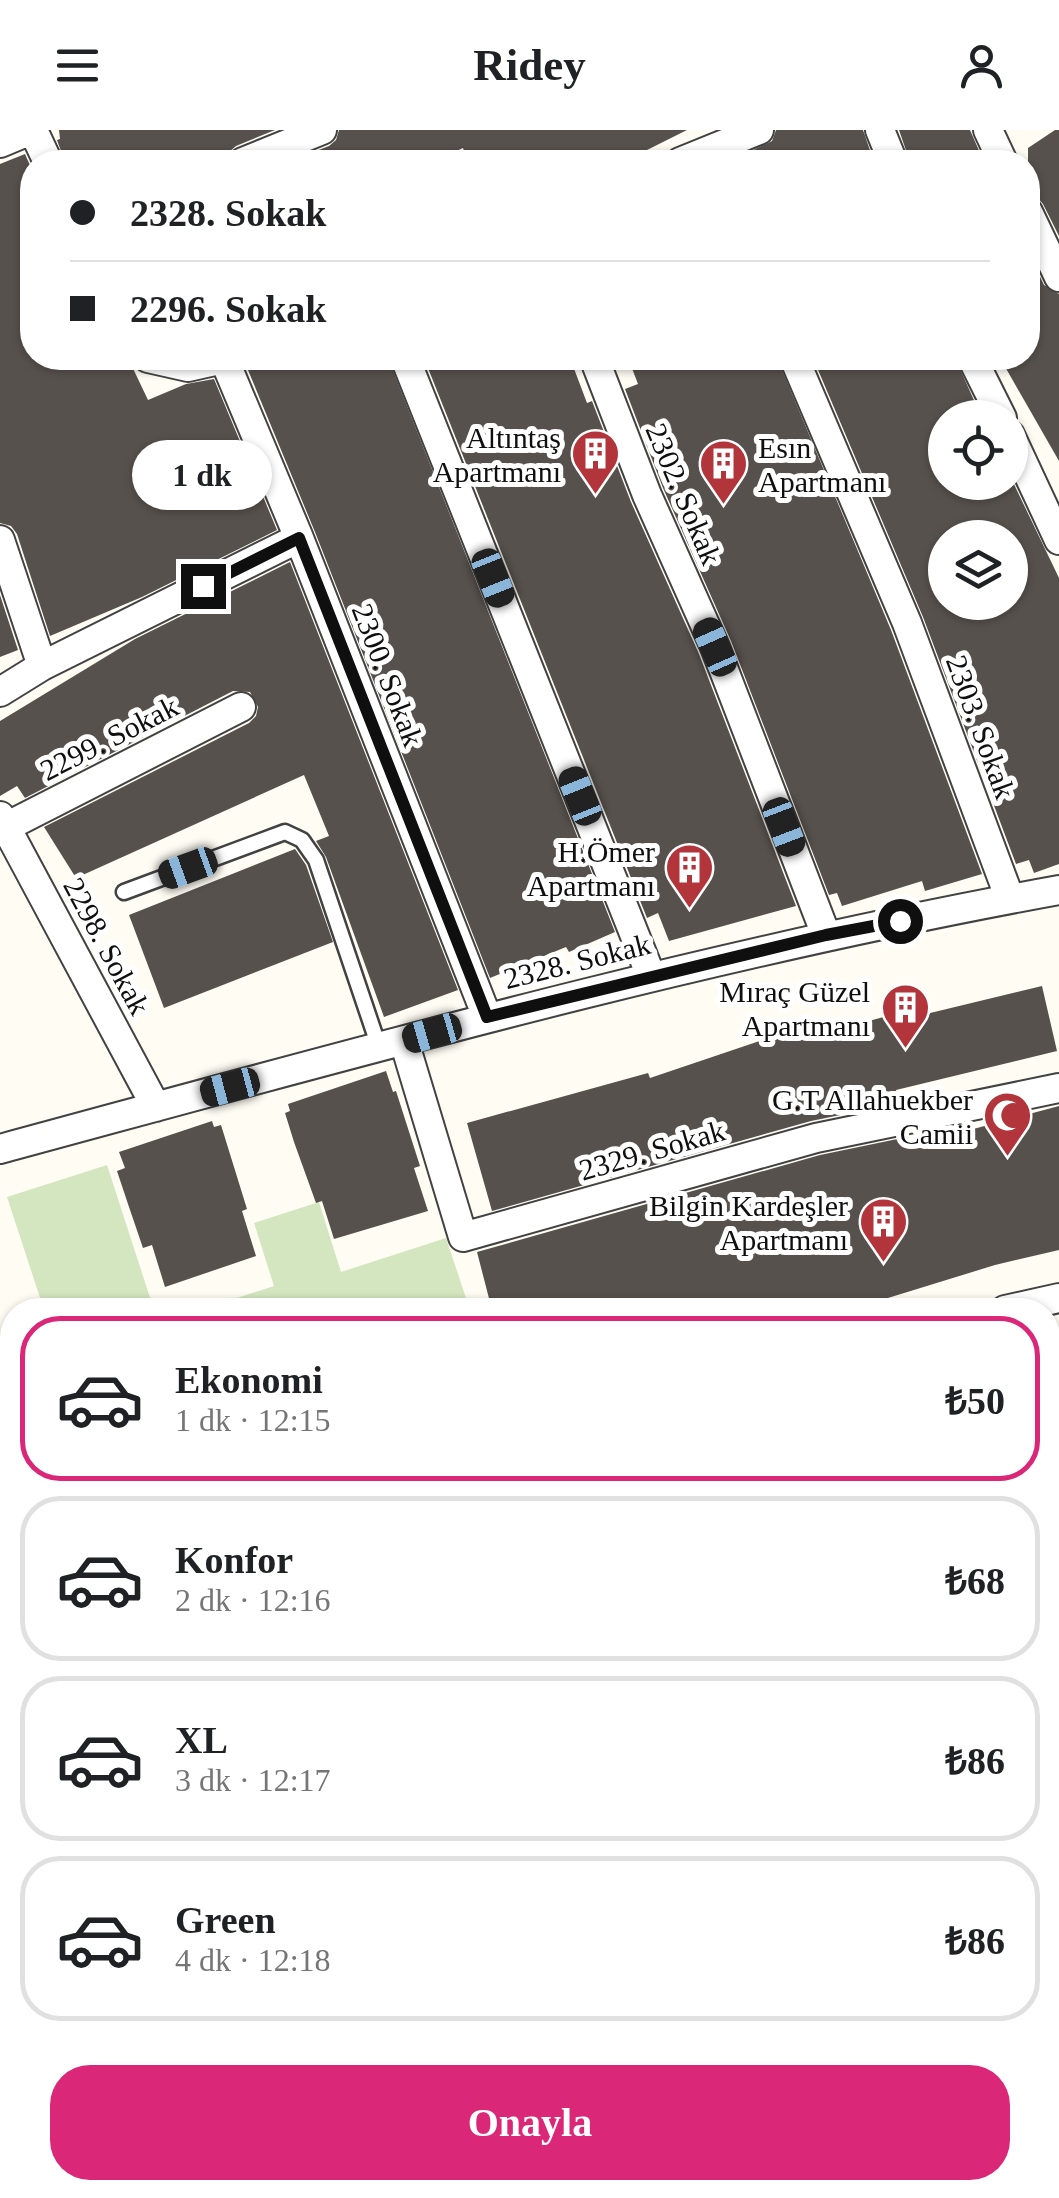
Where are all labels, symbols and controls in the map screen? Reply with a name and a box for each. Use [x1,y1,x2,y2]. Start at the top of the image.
icon: menu [50,38,105,93]
icon: person [954,38,1009,93]
text: Ridey [473,40,586,90]
text: 2328. Sokak [130,192,326,234]
text: 2296. Sokak [130,288,326,330]
map controls [928,400,1028,620]
button: locate [928,400,1028,500]
street label: 2302. Sokak [640,419,728,569]
place label: Altıntaş Apartmanı [433,421,561,488]
building icon: Altıntaş Apartmanı [570,428,622,496]
place label: Esın Apartmanı [758,431,886,498]
building icon: Esın Apartmanı [697,438,749,506]
callout: 1 dk [133,441,273,511]
text: 1 dk [172,457,232,493]
button: layers [928,520,1028,620]
car [468,545,518,611]
route end [181,564,226,609]
street label: 2300. Sokak [346,599,430,751]
car [689,613,741,681]
street label: 2303. Sokak [940,651,1022,803]
street label: 2299. Sokak [35,689,183,787]
car [555,763,605,829]
car [759,794,809,860]
place label: H.Ömer Apartmanı [527,835,655,902]
building icon: H.Ömer Apartmanı [664,842,716,910]
car [155,844,221,892]
street label: 2298. Sokak [57,872,157,1020]
route start [878,899,923,944]
street label: 2328. Sokak [500,927,654,995]
place label: Mıraç Güzel Apartmanı [719,975,870,1042]
building icon: Mıraç Güzel Apartmanı [879,982,931,1050]
car [399,1010,465,1056]
car [197,1065,263,1109]
place label: G.T Allahuekber Camii [772,1083,973,1150]
mosque icon: G.T Allahuekber Camii [982,1090,1034,1158]
street label: 2329. Sokak [575,1113,729,1187]
place label: Bilgin Kardeşler Apartmanı [649,1189,848,1256]
building icon: Bilgin Kardeşler Apartmanı [857,1196,909,1264]
icon: car [55,1354,145,1444]
text: Ekonomi [175,1359,323,1401]
text: ₺50 [945,1380,1005,1422]
text: 1 dk · 12:15 [175,1402,331,1438]
icon: car [55,1534,145,1624]
text: Konfor [175,1539,293,1581]
text: ₺68 [945,1560,1005,1602]
text: 2 dk · 12:16 [175,1582,331,1618]
icon: car [55,1714,145,1804]
text: XL [175,1719,228,1761]
text: ₺86 [945,1740,1005,1782]
text: 3 dk · 12:17 [175,1762,331,1798]
icon: car [55,1894,145,1984]
text: Green [175,1899,276,1941]
text: ₺86 [945,1920,1005,1962]
text: 4 dk · 12:18 [175,1942,331,1978]
button: Onayla [50,2065,1010,2180]

